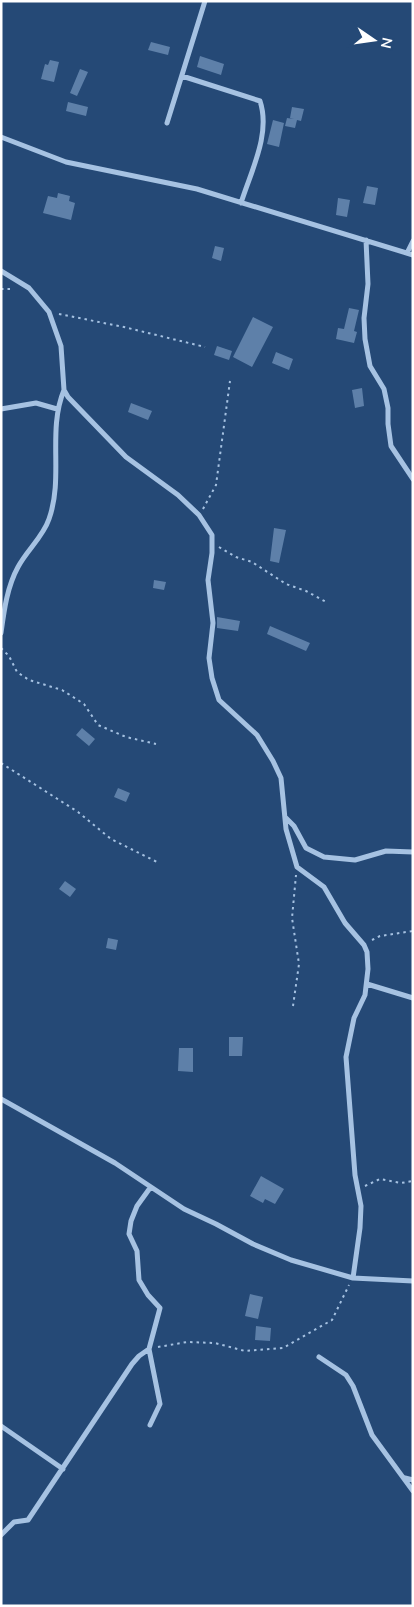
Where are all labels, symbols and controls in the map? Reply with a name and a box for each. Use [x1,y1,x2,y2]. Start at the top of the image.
north arrow [349,15,399,65]
text: N [377,36,397,50]

